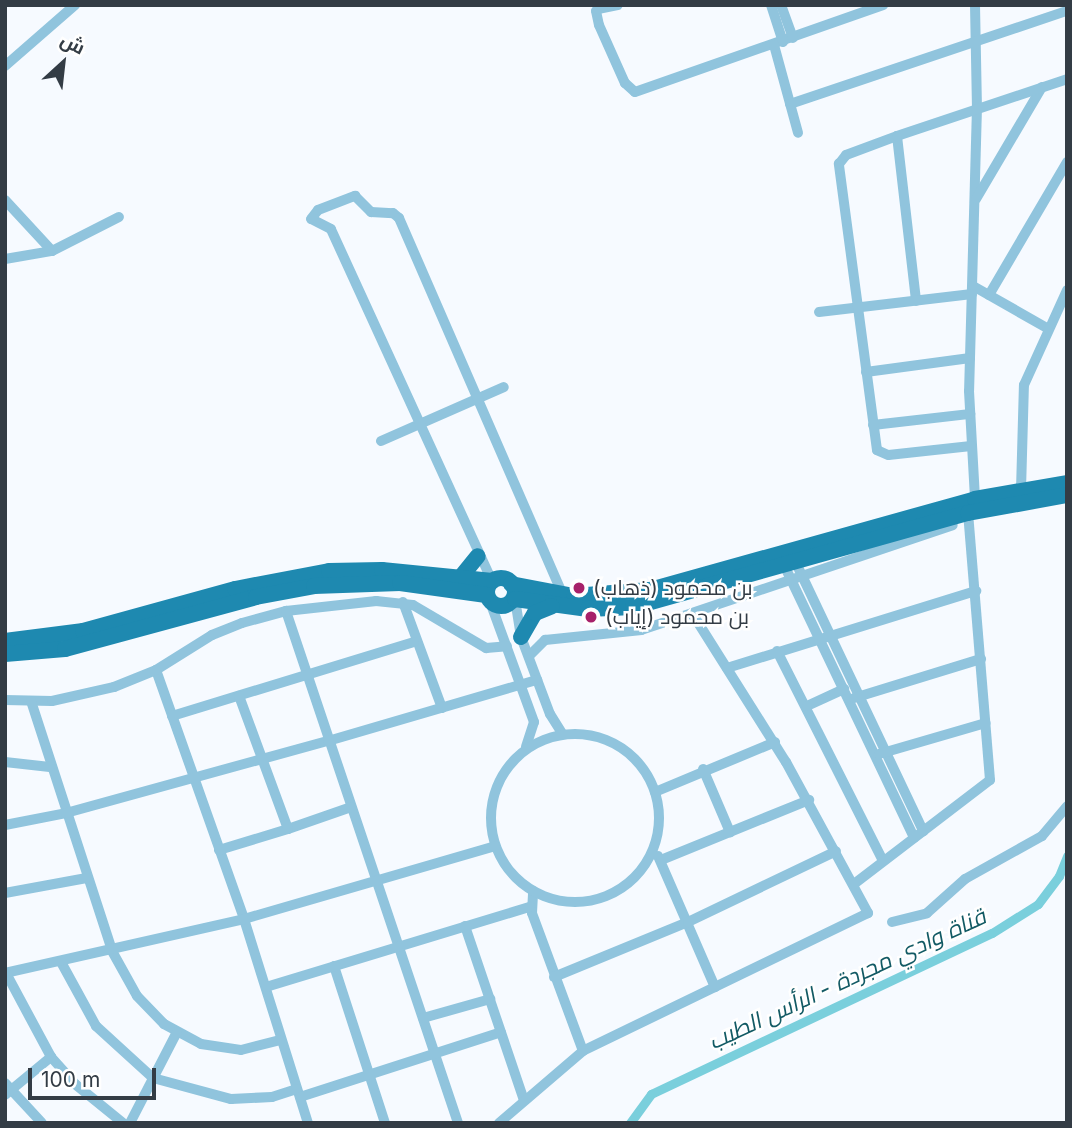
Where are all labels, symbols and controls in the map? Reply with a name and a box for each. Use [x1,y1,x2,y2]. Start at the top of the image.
north arrow [28,28,98,98]
text: ش [57,28,89,60]
place label: بن محمود (ذهاب) [593,575,753,601]
marker: بن محمود (ذهاب) [571,580,587,596]
place label: بن محمود (إياب) [605,604,749,630]
marker: بن محمود (إياب) [583,609,599,625]
water label: قناة وادي مجردة - الرأس الطيب [704,902,990,1056]
scale bar [32,1054,159,1098]
text: 100 m [41,1067,100,1092]

